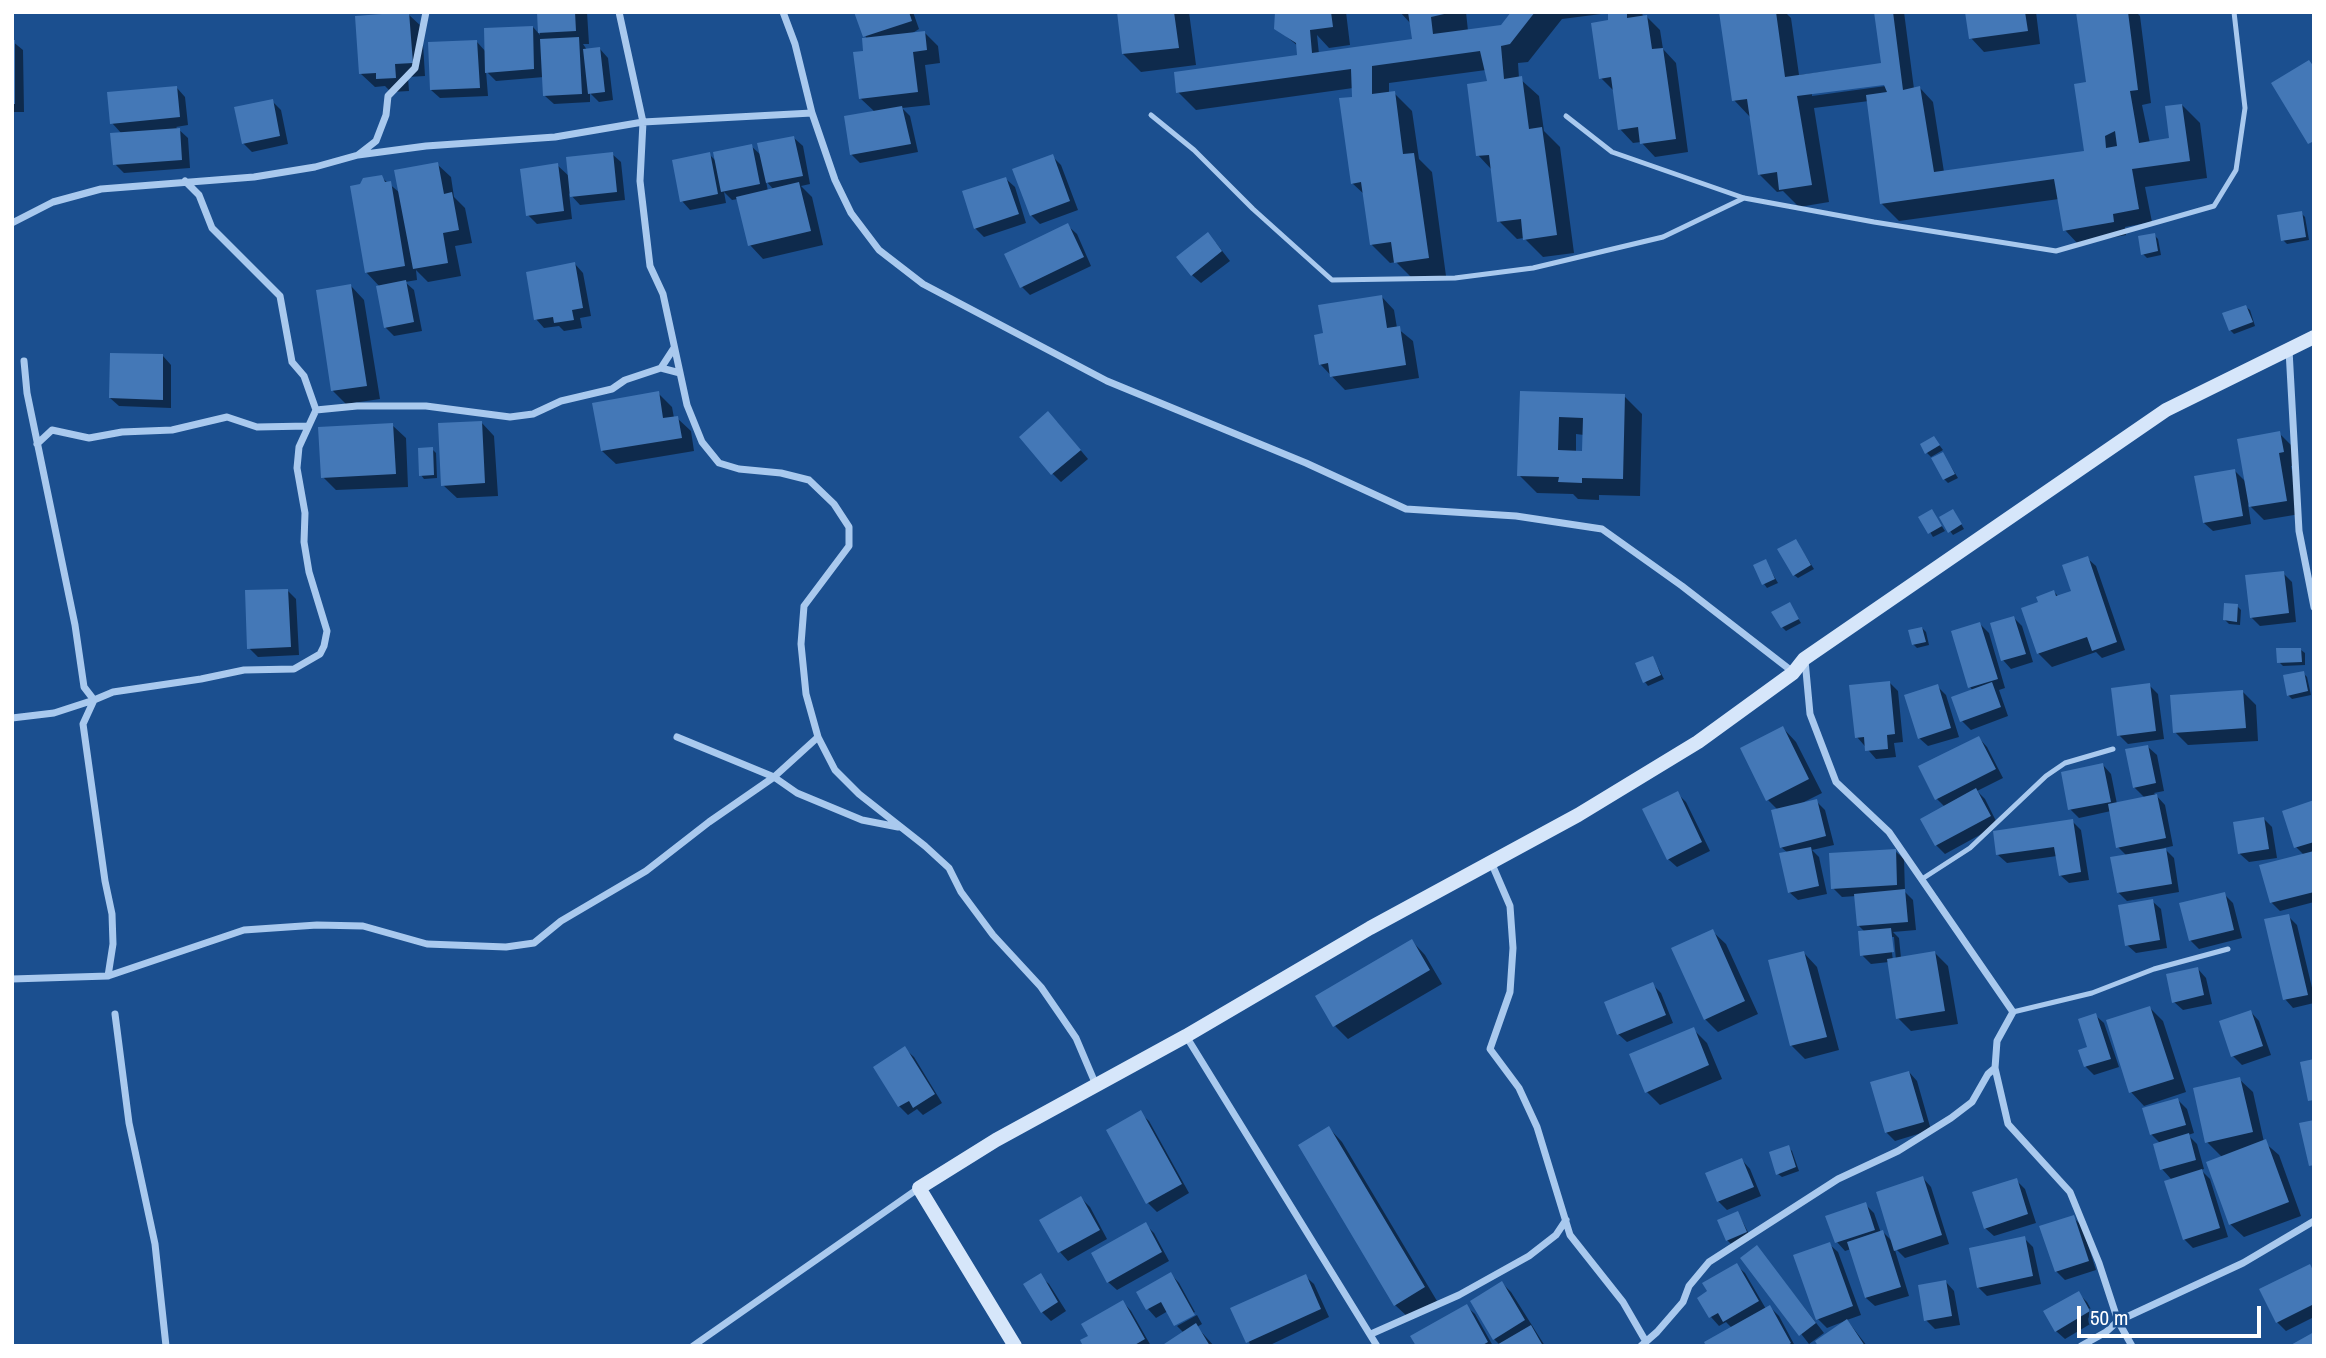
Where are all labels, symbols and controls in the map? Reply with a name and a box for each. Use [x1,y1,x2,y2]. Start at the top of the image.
scale bar [2081,1292,2265,1336]
text: 50 m [2090,1303,2128,1332]

